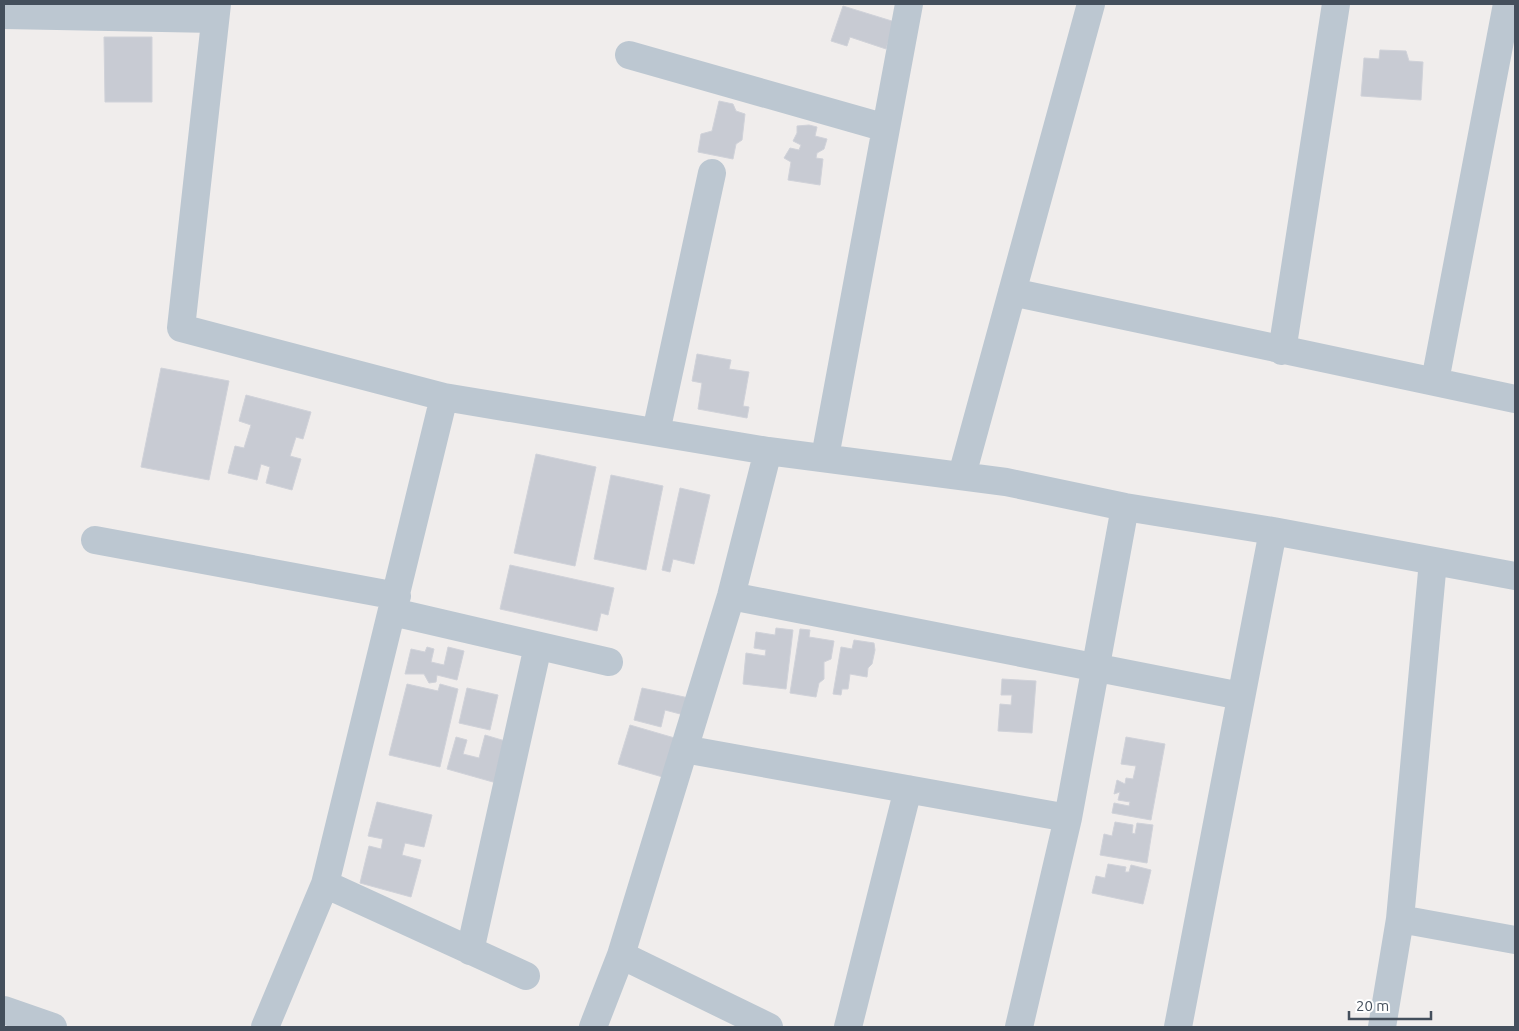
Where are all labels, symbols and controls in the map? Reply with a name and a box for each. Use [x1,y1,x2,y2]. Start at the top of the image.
scale bar [1349,988,1432,1020]
text: 20 m [1356,997,1389,1014]

